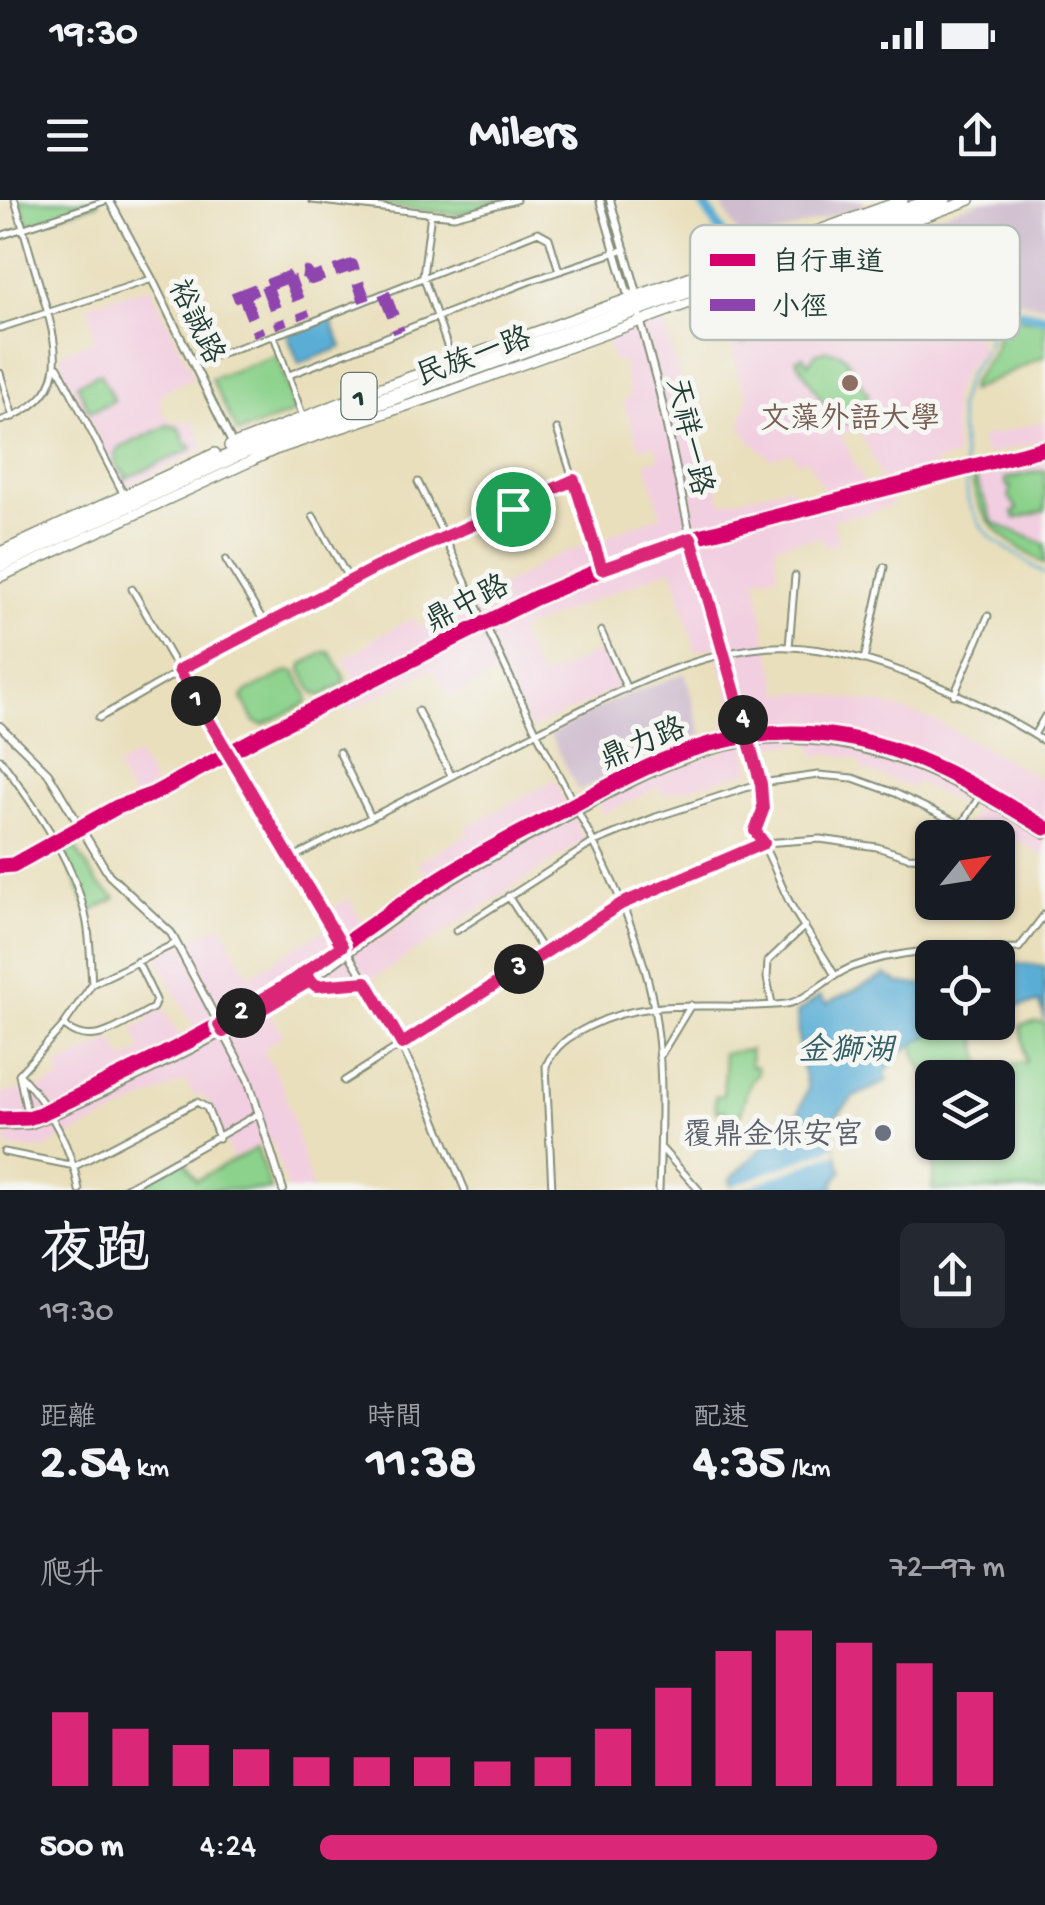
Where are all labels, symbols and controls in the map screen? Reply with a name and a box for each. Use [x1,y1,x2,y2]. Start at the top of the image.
text: 19:30 [50,13,138,57]
icon: menu [40,108,95,163]
icon: share [950,108,1005,163]
text: Milers [469,109,576,162]
legend [690,225,1020,340]
text: 自行車道 [772,246,884,281]
street label: 裕誠路 [158,274,231,371]
text: 小徑 [772,292,828,326]
street label: 民族一路 [411,320,537,396]
marker: 文藻外語大學 [839,372,861,394]
road number: 1 [342,373,376,419]
street label: 天祥一路 [656,374,719,499]
place label: 文藻外語大學 [760,402,940,439]
pin [471,467,556,552]
icon: arrive [486,482,541,537]
street label: 鼎中路 [419,567,516,642]
pin: 1 [171,676,221,726]
text: 1 [190,684,202,717]
pin: 4 [718,695,768,745]
text: 4 [736,703,750,736]
street label: 鼎力路 [595,711,692,780]
north arrow [915,820,1015,920]
map controls [915,820,1015,1160]
button: locate [915,940,1015,1040]
pin: 3 [494,944,544,994]
text: 3 [512,952,526,985]
pin: 2 [216,988,266,1038]
text: 2 [234,996,248,1029]
water label: 金獅湖 [798,1032,897,1072]
button: layers [915,1060,1015,1160]
place label: 覆鼎金保安宮 [683,1118,863,1155]
marker: 覆鼎金保安宮 [872,1122,894,1144]
button: share [900,1223,1005,1328]
text: 夜跑 [40,1224,150,1288]
text: 19:30 [40,1294,114,1332]
text: 距離 [40,1403,96,1436]
text: 時間 [367,1403,423,1436]
text: 配速 [693,1403,749,1436]
text: 2.54 [40,1436,130,1495]
text: 11:38 [367,1436,476,1495]
text: 4:35 [693,1436,785,1495]
text: km [130,1453,169,1486]
text: /km [785,1453,831,1486]
text: 72–97 m [890,1550,1005,1588]
text: 爬升 [40,1558,104,1596]
text: 500 m [40,1829,123,1867]
text: 4:24 [200,1829,256,1867]

